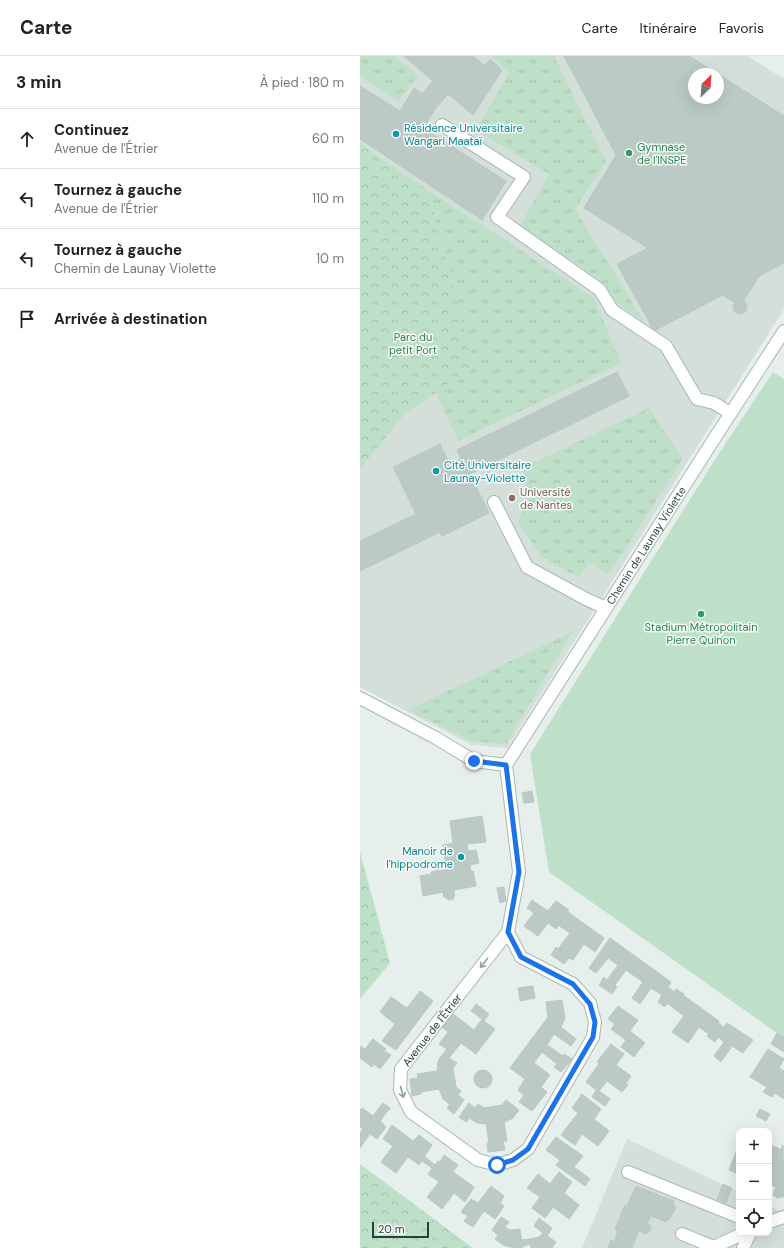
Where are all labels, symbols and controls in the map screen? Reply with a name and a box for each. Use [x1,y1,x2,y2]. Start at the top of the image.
text: Carte [20,15,72,40]
text: Carte [582,19,618,37]
text: Itinéraire [640,19,697,37]
text: Favoris [719,19,764,37]
north arrow [688,68,724,104]
text: 3 min [16,71,61,93]
text: À pied · 180 m [260,74,344,91]
text: Continuez [54,120,129,140]
place label: Résidence Universitaire Wangari Maataï [404,121,523,148]
icon: ahead [16,128,38,150]
marker: Résidence Universitaire Wangari Maataï [391,129,401,139]
text: 60 m [312,130,344,147]
text: Avenue de l'Étrier [54,140,158,157]
place label: Gymnase de l'INSPE [637,140,686,167]
marker: Gymnase de l'INSPE [624,148,634,158]
text: Tournez à gauche [54,180,182,200]
icon: left [16,188,38,210]
text: 110 m [312,190,344,207]
text: Avenue de l'Étrier [54,200,158,217]
text: Tournez à gauche [54,240,182,260]
icon: left [16,248,38,270]
text: 10 m [316,250,344,267]
text: Chemin de Launay Violette [54,260,216,277]
icon: arrive [16,308,38,330]
text: Arrivée à destination [54,309,207,329]
park label: Parc du petit Port [389,330,437,357]
place label: Cité Universitaire Launay-Violette [444,458,531,485]
marker: Cité Universitaire Launay-Violette [431,466,441,476]
street label: Chemin de Launay Violette [603,484,689,607]
place label: Université de Nantes [520,485,572,512]
marker: Université de Nantes [507,493,517,503]
marker: Stadium Métropolitain Pierre Quinon [696,609,706,619]
place label: Stadium Métropolitain Pierre Quinon [644,620,758,647]
route end [465,752,483,770]
place label: Manoir de l'hippodrome [386,844,453,871]
marker: Manoir de l'hippodrome [456,852,466,862]
one-way arrow [480,957,489,968]
street label: Avenue de l'Étrier [399,991,465,1069]
one-way arrow [399,1085,406,1098]
map controls [736,1128,772,1236]
button: + [736,1128,772,1164]
route start [488,1156,506,1174]
button: − [736,1164,772,1200]
button: locate [736,1200,772,1236]
scale bar [372,1220,429,1239]
text: 20 m [378,1222,404,1236]

